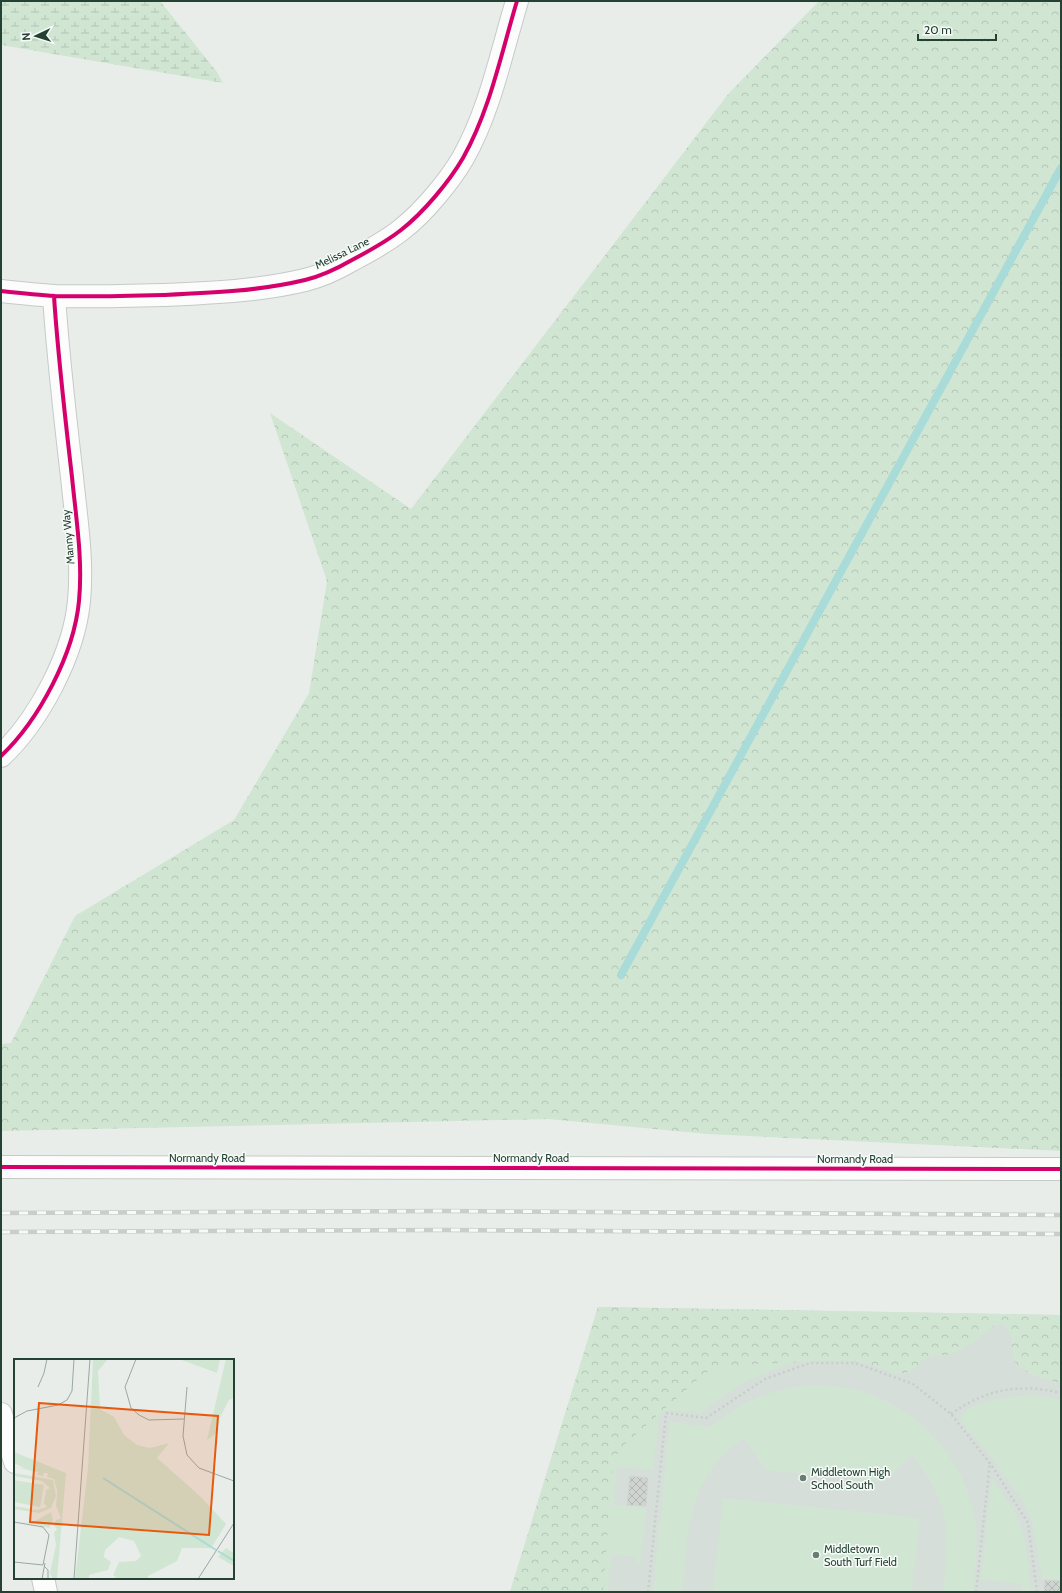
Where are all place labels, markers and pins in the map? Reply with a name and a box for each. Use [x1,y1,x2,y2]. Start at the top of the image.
place label: Middletown High School South [811,1465,890,1492]
marker: Middletown High School South [798,1473,808,1483]
place label: Middletown South Turf Field [824,1542,897,1569]
marker: Middletown South Turf Field [811,1550,821,1560]

